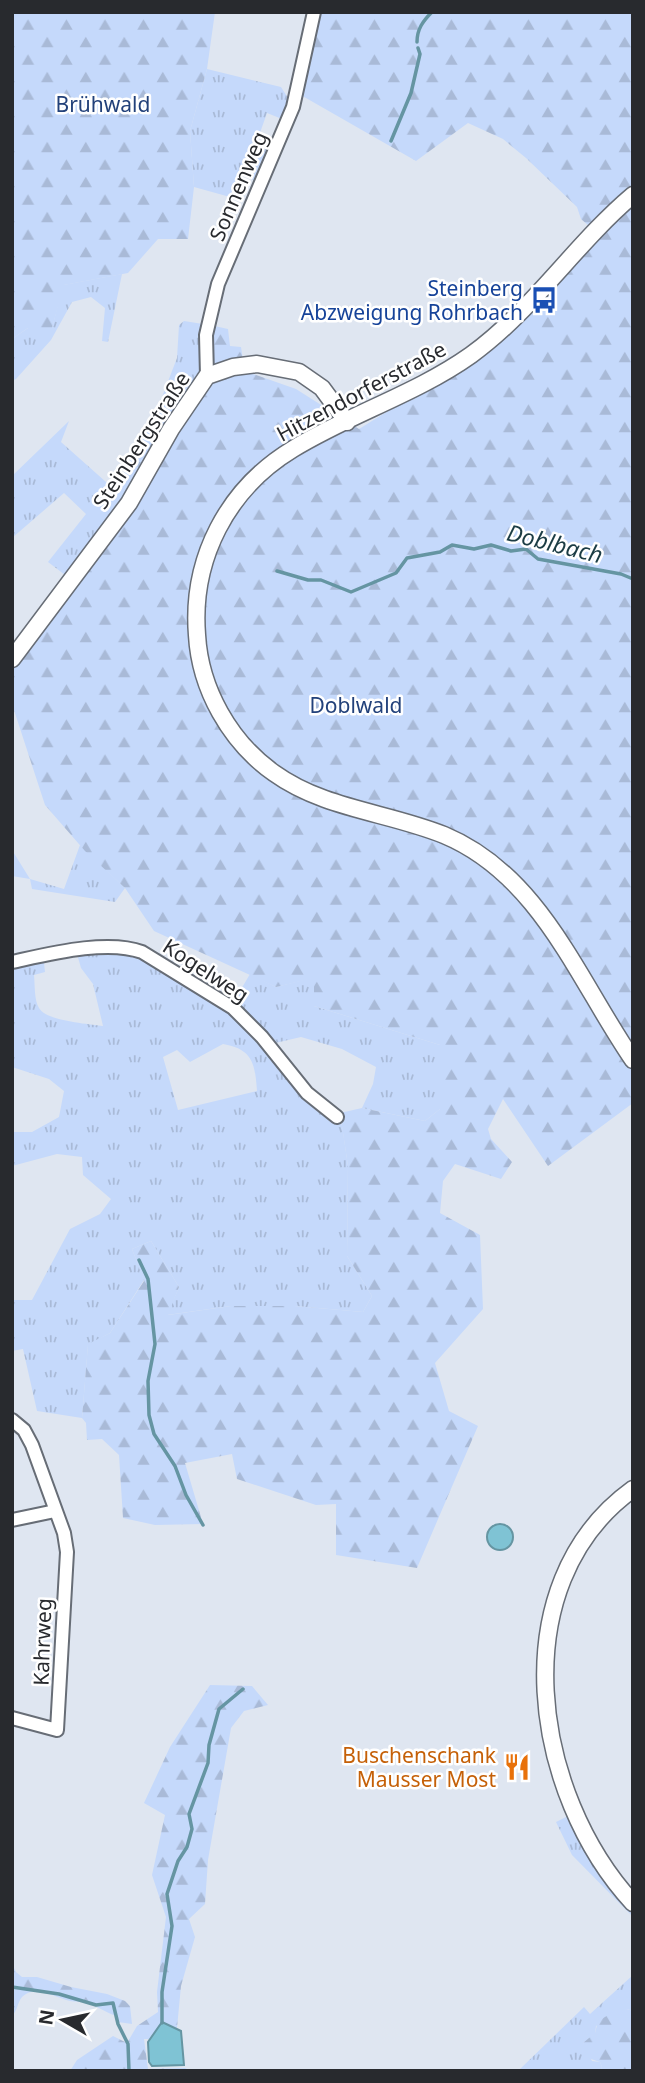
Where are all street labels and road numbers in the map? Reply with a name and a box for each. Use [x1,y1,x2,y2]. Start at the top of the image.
street label: Sonnenweg [202,127,274,245]
street label: Hitzendorferstraße [271,334,451,448]
street label: Steinbergstraße [86,366,196,514]
street label: Kogelweg [158,932,254,1008]
street label: Kahrweg [26,1598,58,1686]

